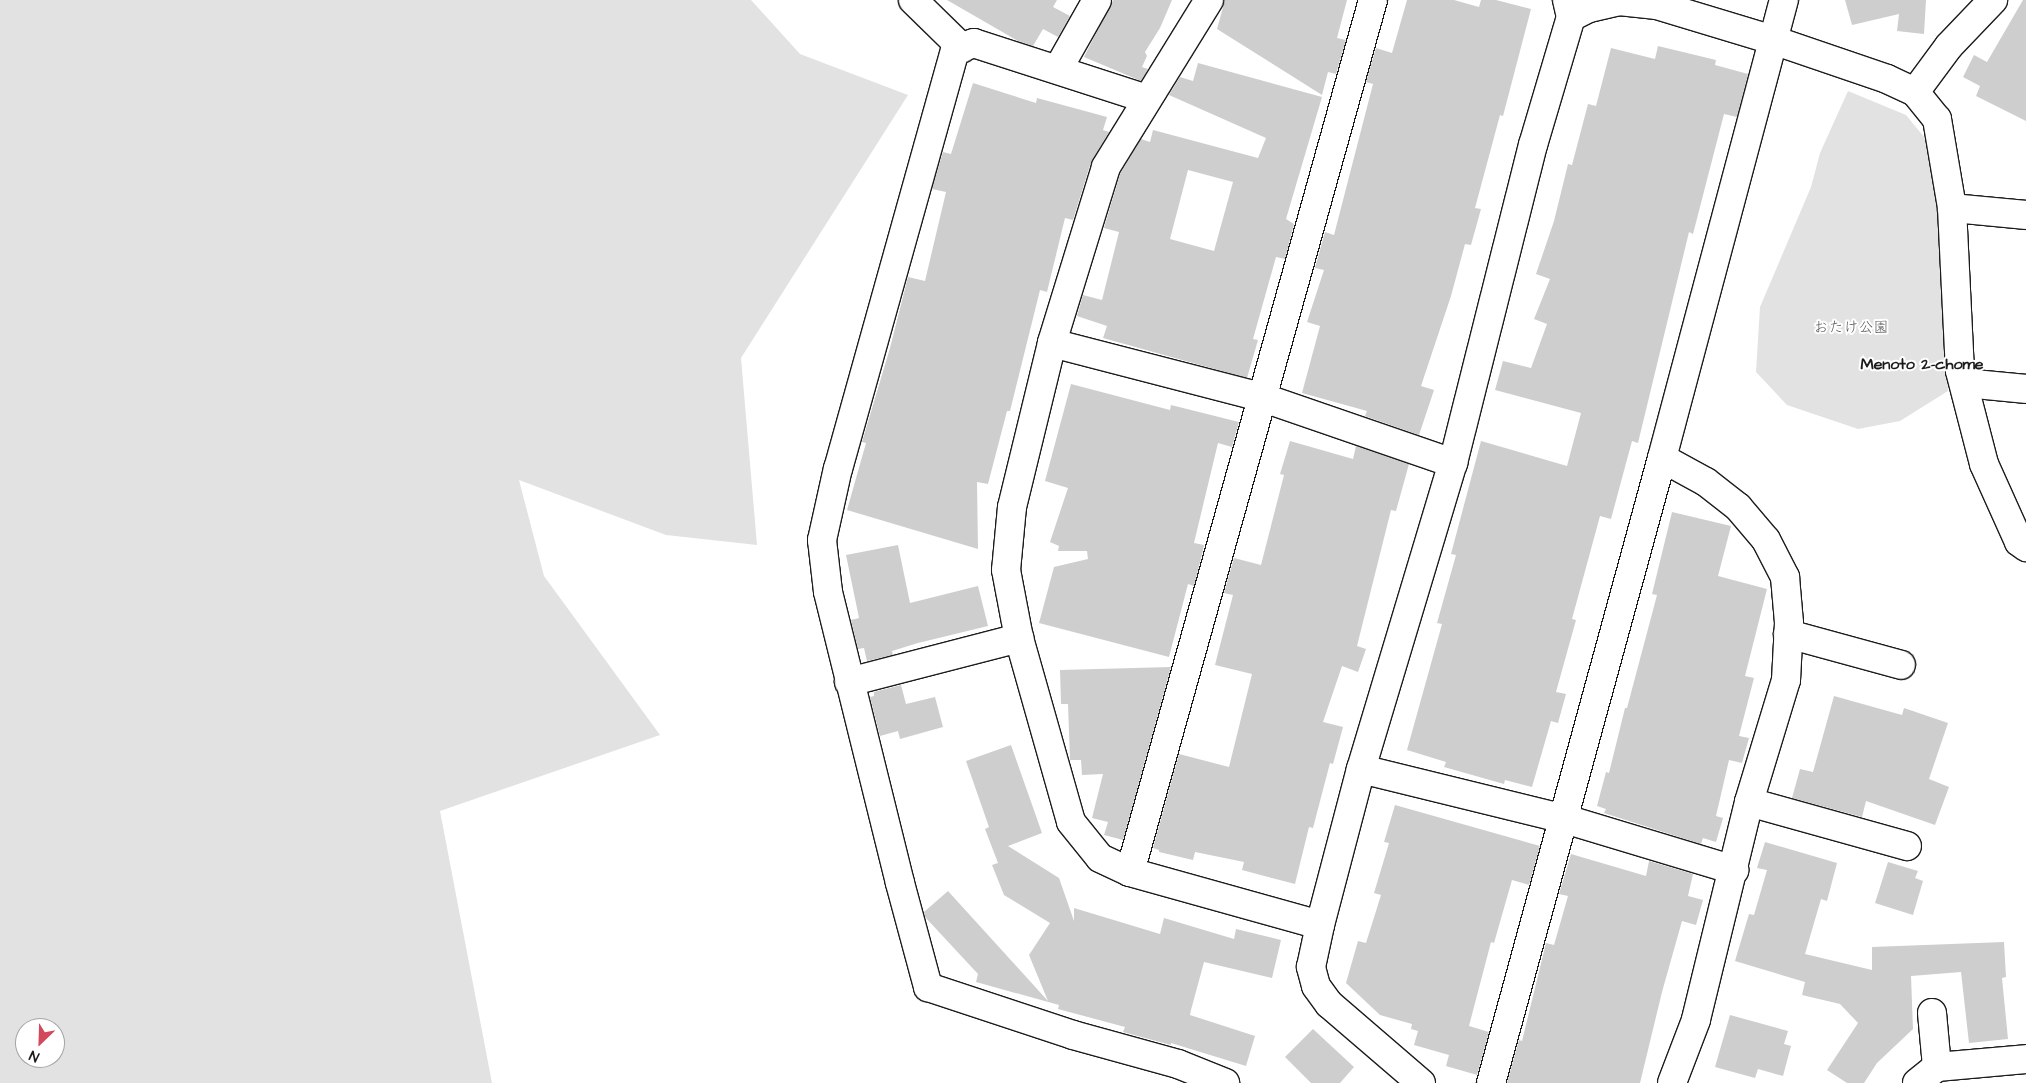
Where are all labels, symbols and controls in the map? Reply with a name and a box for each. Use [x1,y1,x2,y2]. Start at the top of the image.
park label: おたけ公園 [1814,319,1888,337]
district label: Menoto 2-chome [1860,354,1984,374]
north arrow [15,1018,65,1068]
text: N [26,1045,42,1067]

